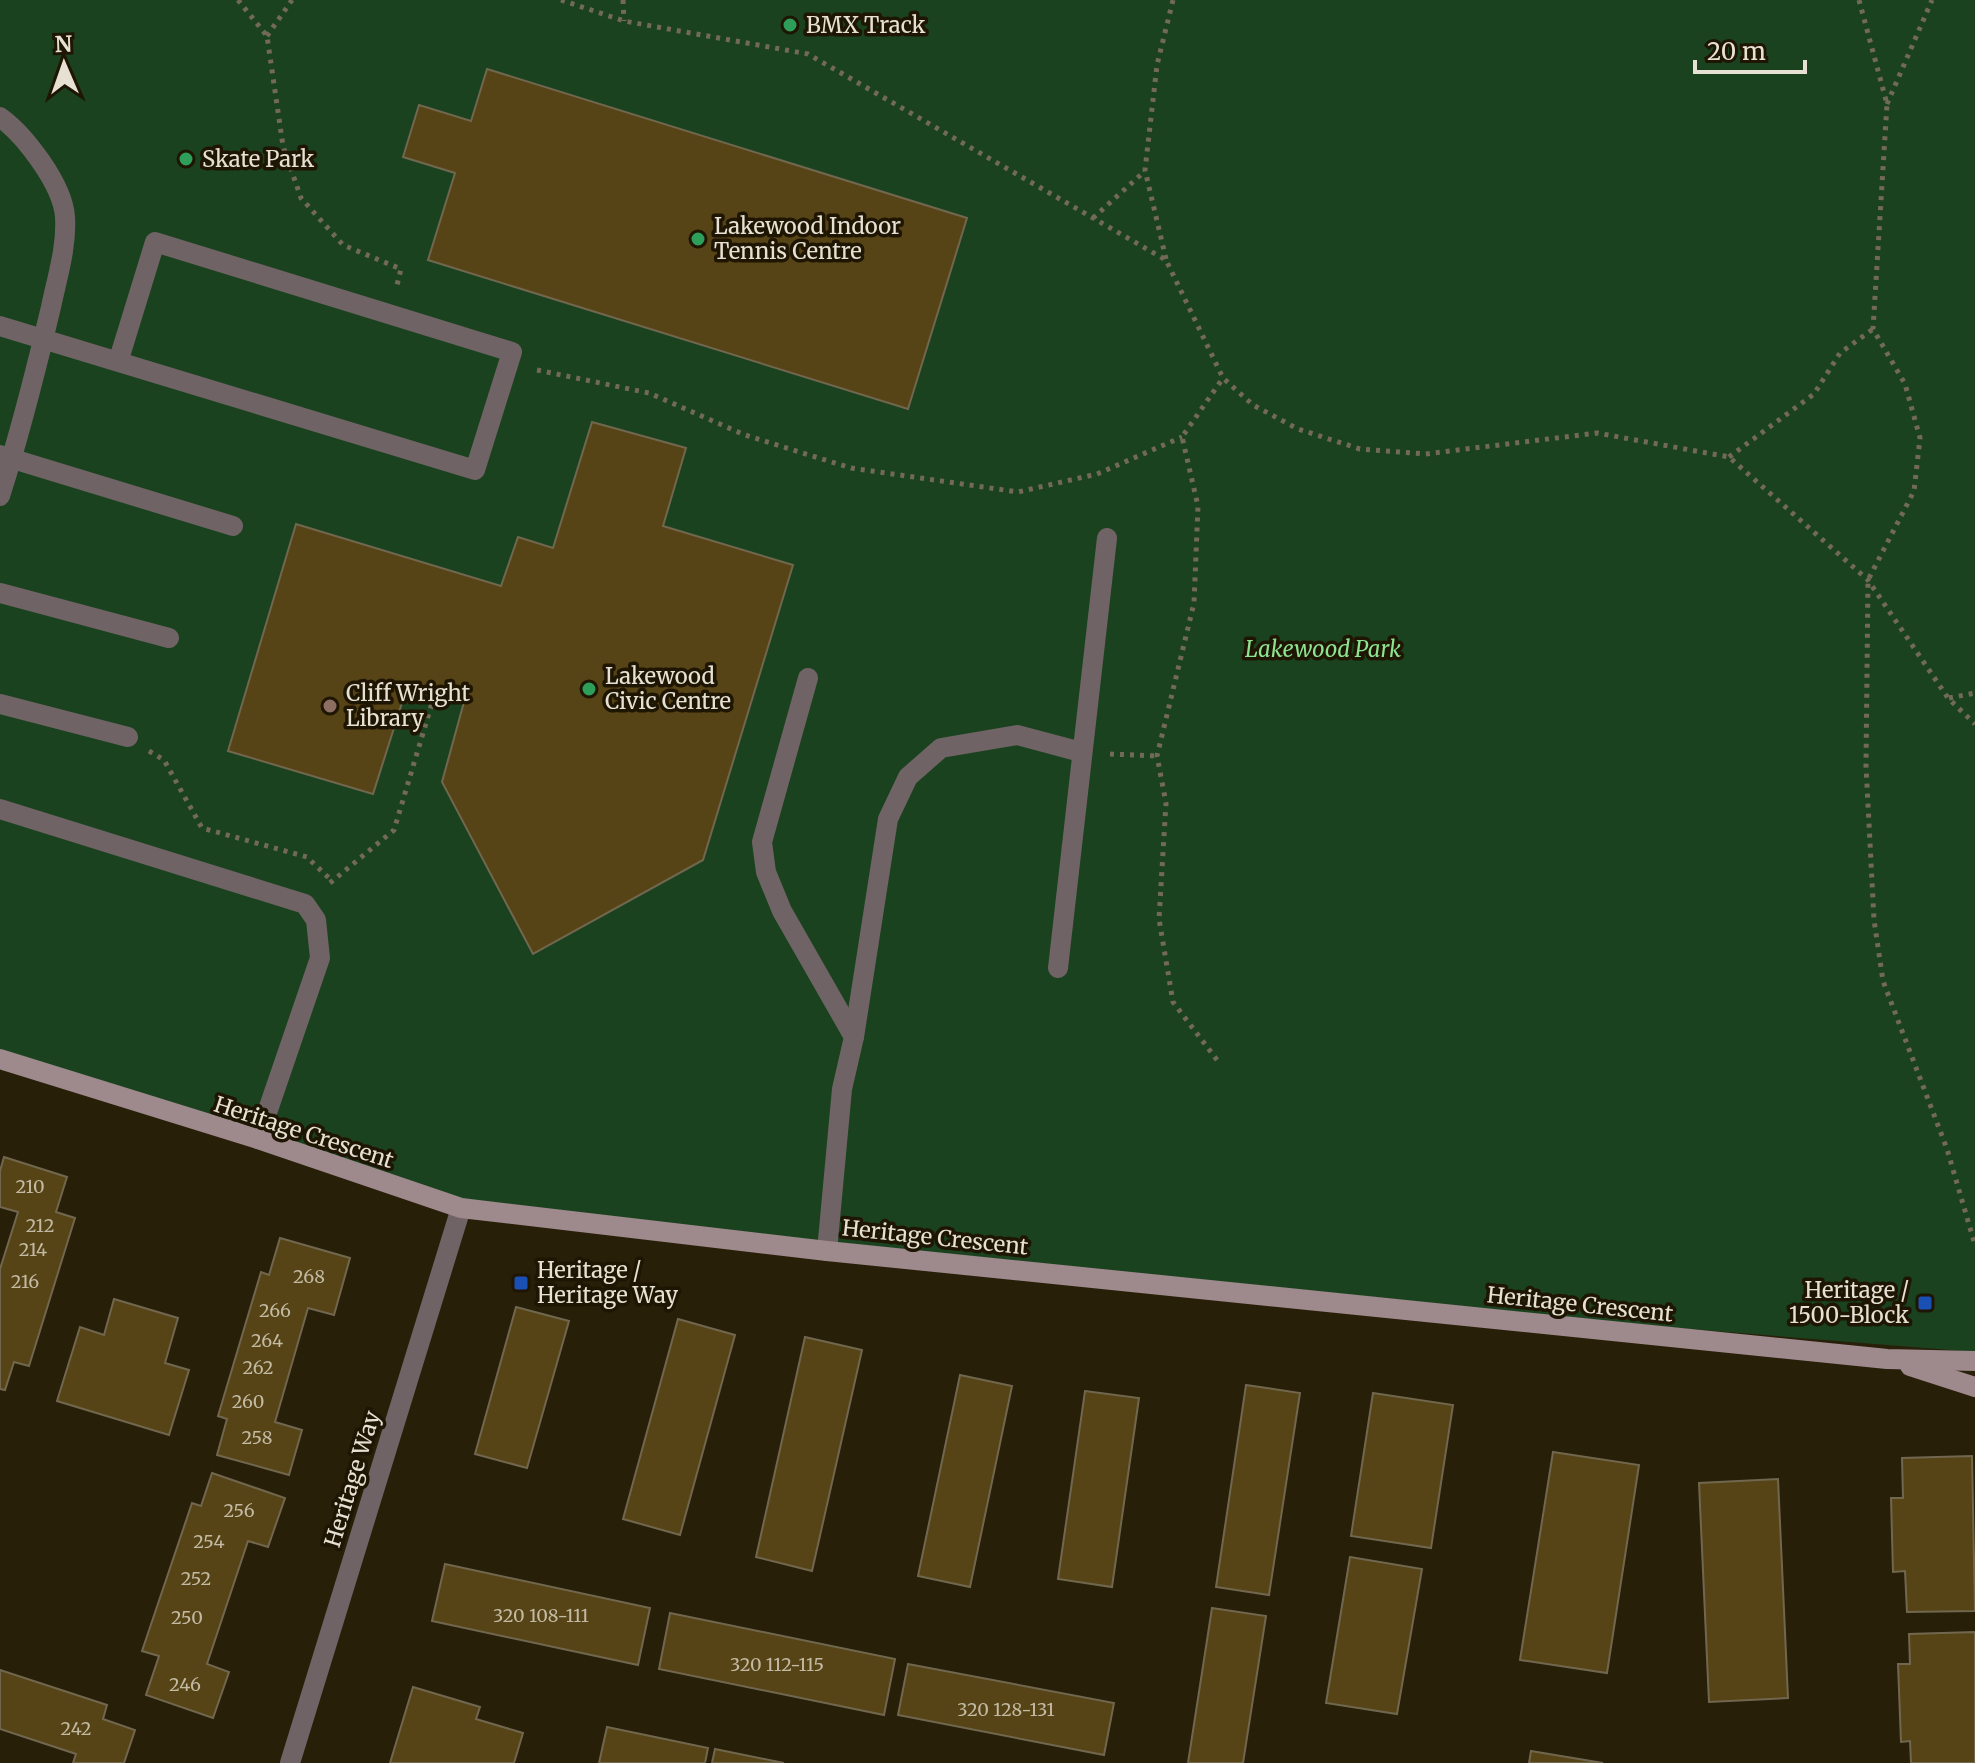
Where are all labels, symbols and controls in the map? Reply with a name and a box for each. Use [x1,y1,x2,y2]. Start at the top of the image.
place label: BMX Track [806,11,926,39]
marker: BMX Track [781,16,799,34]
north arrow [24,24,104,104]
scale bar [1695,24,1805,74]
text: N [54,30,73,58]
text: 20 m [1707,36,1766,67]
place label: Skate Park [202,145,314,173]
marker: Skate Park [177,150,195,168]
place label: Lakewood Indoor Tennis Centre [714,212,901,265]
marker: Lakewood Indoor Tennis Centre [689,230,707,248]
park label: Lakewood Park [1245,635,1401,663]
place label: Lakewood Civic Centre [605,662,731,715]
place label: Cliff Wright Library [346,679,471,732]
marker: Lakewood Civic Centre [580,680,598,698]
marker: Cliff Wright Library [321,697,339,715]
street label: Heritage Crescent [211,1090,398,1174]
house number: 210 [15,1175,45,1198]
street label: Heritage Crescent [841,1213,1030,1261]
house number: 212 [26,1214,54,1237]
house number: 214 [19,1238,47,1261]
place label: Heritage / Heritage Way [537,1256,678,1309]
house number: 268 [293,1265,325,1288]
house number: 216 [11,1270,39,1293]
marker: Heritage / Heritage Way [512,1274,530,1292]
place label: Heritage / 1500-Block [1789,1276,1909,1329]
street label: Heritage Crescent [1486,1280,1675,1328]
marker: Heritage / 1500-Block [1916,1294,1934,1312]
house number: 266 [259,1299,291,1322]
house number: 264 [251,1329,283,1352]
house number: 262 [242,1356,274,1379]
house number: 260 [232,1390,264,1413]
street label: Heritage Way [318,1407,386,1551]
house number: 258 [242,1426,272,1449]
house number: 256 [223,1499,255,1522]
house number: 254 [193,1530,225,1553]
house number: 252 [181,1567,211,1590]
house number: 320 108-111 [493,1604,589,1627]
house number: 250 [171,1606,203,1629]
house number: 320 112-115 [730,1653,824,1676]
house number: 246 [169,1673,201,1696]
house number: 320 128-131 [957,1698,1055,1721]
house number: 242 [60,1717,92,1740]

